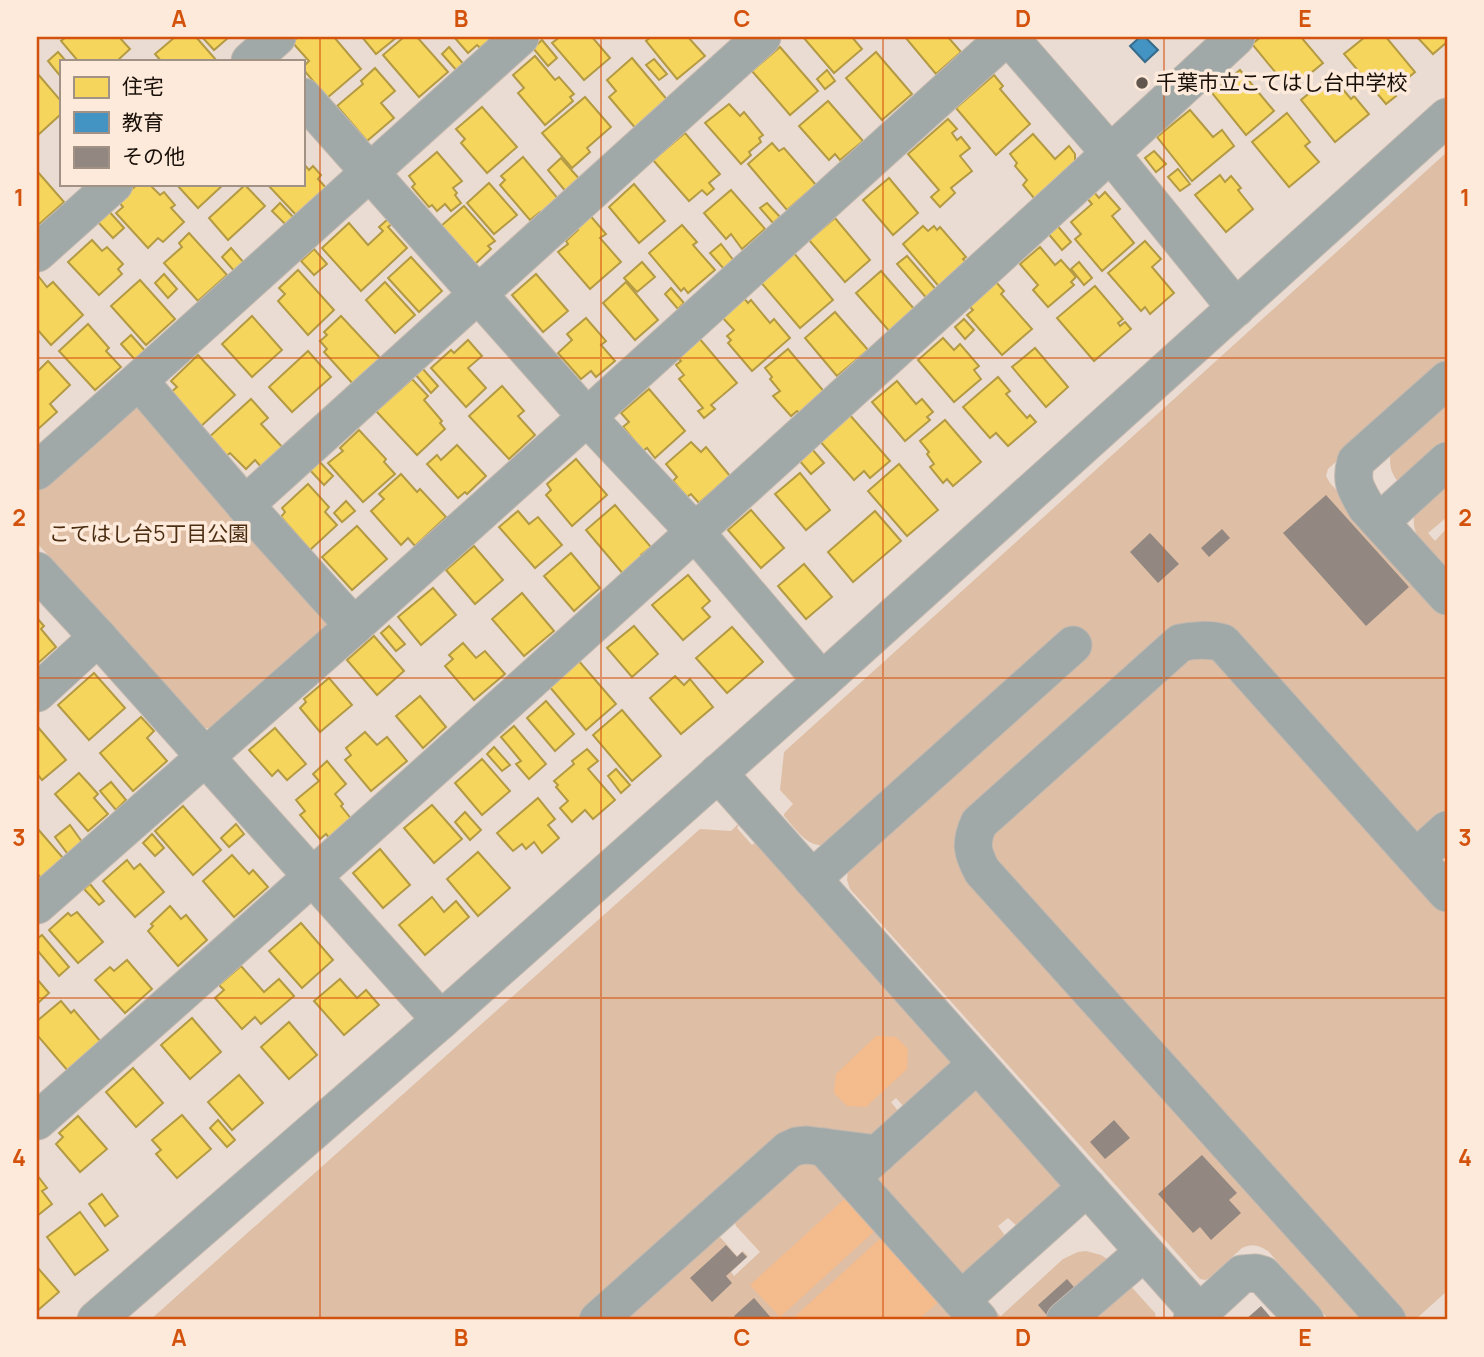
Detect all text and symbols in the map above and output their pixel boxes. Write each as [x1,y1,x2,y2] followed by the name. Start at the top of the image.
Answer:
[171,2,187,34] text: A
[454,2,468,34] text: B
[734,2,751,34] text: C
[1015,2,1031,34] text: D
[1298,2,1312,34] text: E
[60,60,304,186] legend
[1156,68,1408,96] place label: 千葉市立こてはし台中学校
[122,72,164,100] text: 住宅
[1134,75,1150,91] marker: 千葉市立こてはし台中学校
[122,108,164,136] text: 教育
[122,142,185,170] text: その他
[14,181,24,213] text: 1
[1460,181,1470,213] text: 1
[12,501,26,533] text: 2
[1458,501,1472,533] text: 2
[49,519,249,547] park label: こてはし台5丁目公園
[12,821,26,853] text: 3
[1458,821,1472,853] text: 3
[12,1141,26,1173] text: 4
[1458,1141,1472,1173] text: 4
[171,1321,187,1353] text: A
[454,1321,468,1353] text: B
[734,1321,751,1353] text: C
[1015,1321,1031,1353] text: D
[1298,1321,1312,1353] text: E

